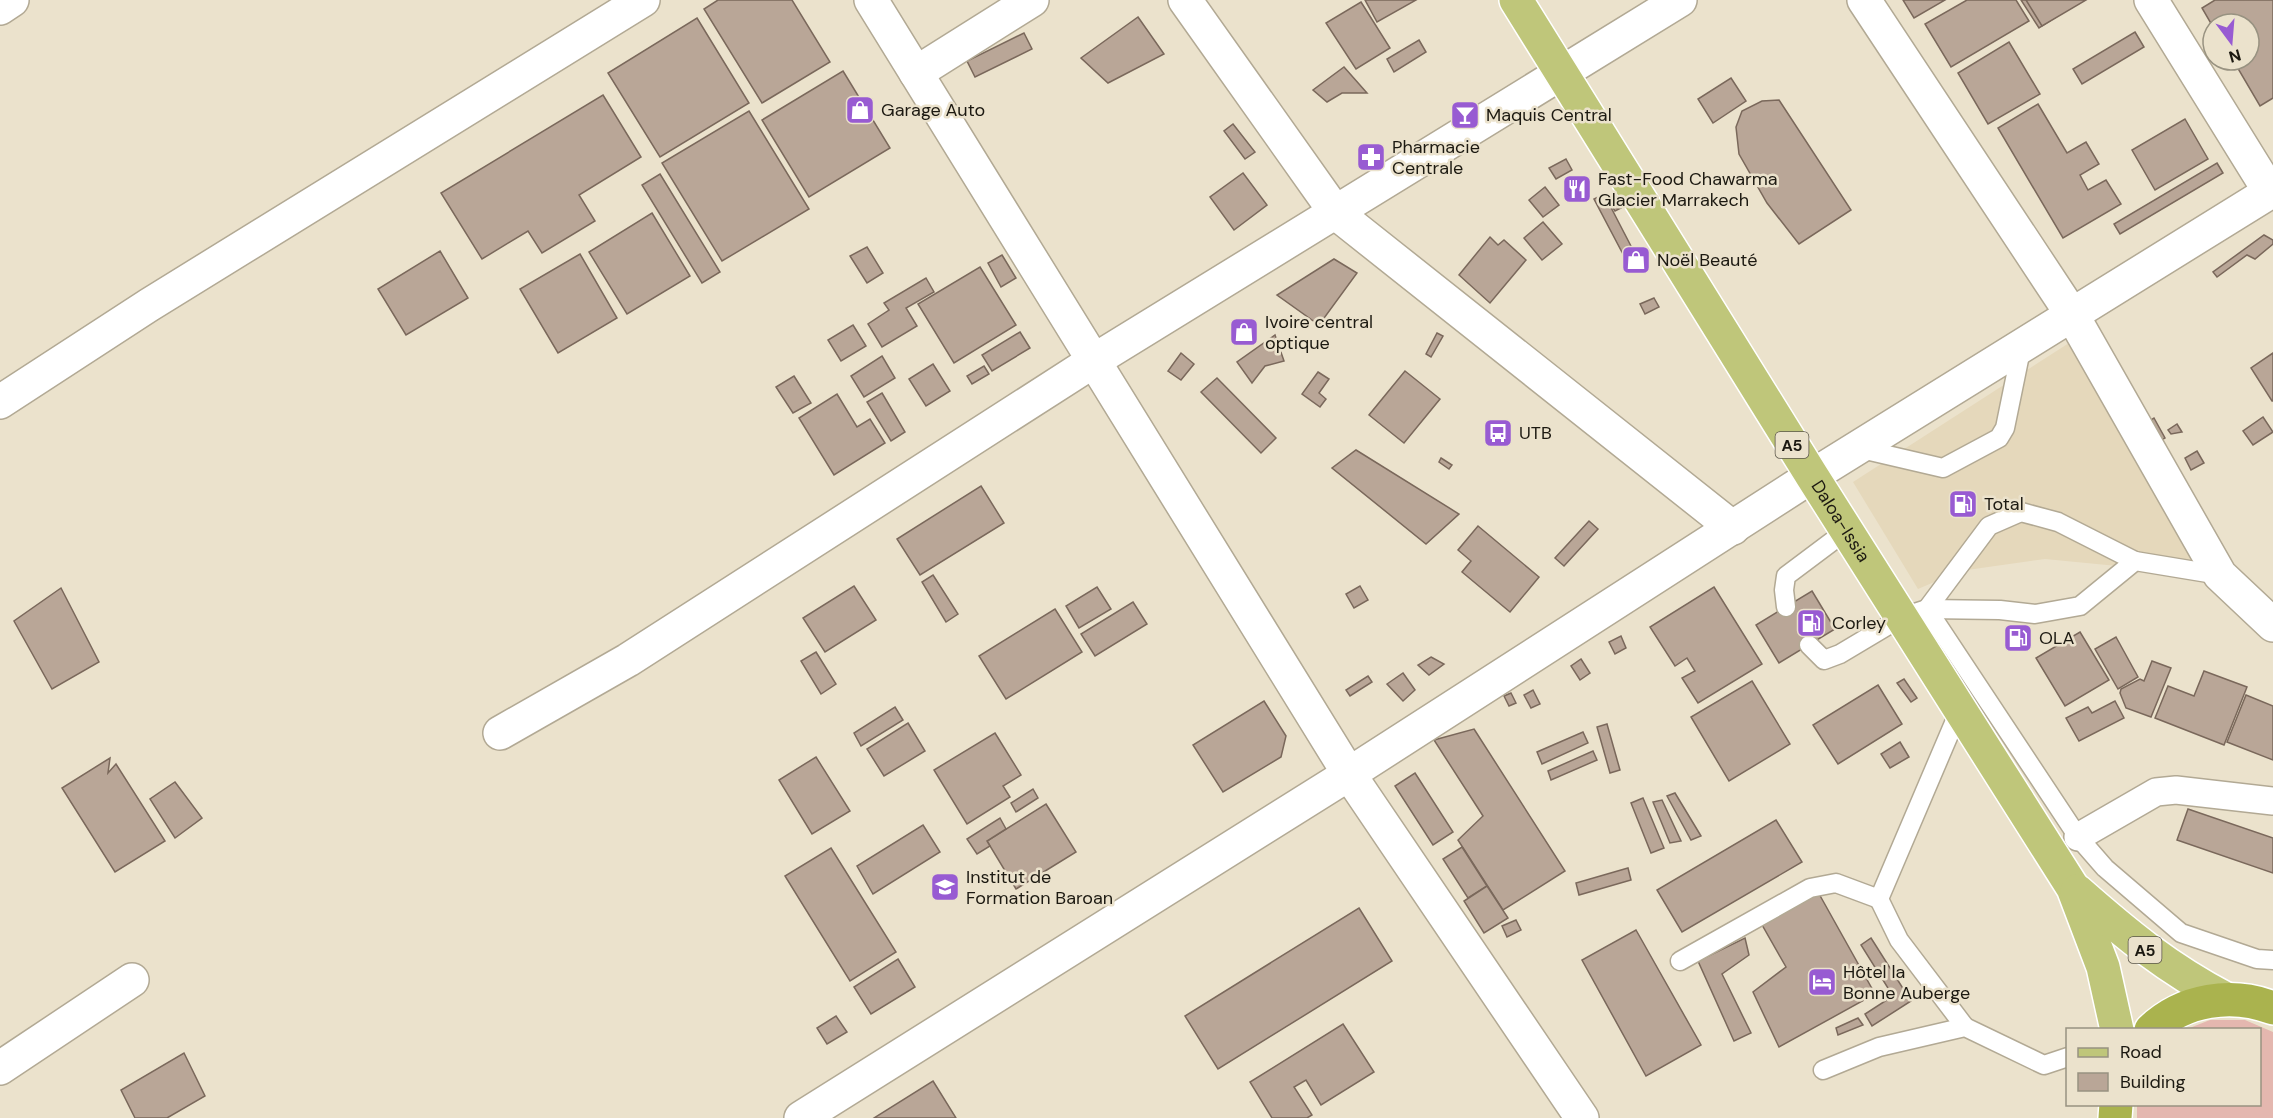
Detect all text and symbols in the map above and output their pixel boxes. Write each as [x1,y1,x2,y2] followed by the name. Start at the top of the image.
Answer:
[2201,12,2261,72] north arrow
[2226,44,2244,68] text: N
[844,94,876,126] shop icon: Garage Auto
[881,98,985,122] place label: Garage Auto
[1449,99,1481,131] bar icon: Maquis Central
[1486,103,1612,127] place label: Maquis Central
[1392,135,1480,180] place label: Pharmacie Centrale
[1355,141,1387,173] pharmacy icon: Pharmacie Centrale
[1598,167,1777,212] place label: Fast-Food Chawarma Glacier Marrakech
[1561,173,1593,205] restaurant icon: Fast-Food Chawarma Glacier Marrakech
[1620,244,1652,276] shop icon: Noël Beauté
[1657,248,1757,272] place label: Noël Beauté
[1265,310,1373,355] place label: Ivoire central optique
[1228,316,1260,348] shop icon: Ivoire central optique
[1482,417,1514,449] bus stop icon: UTB
[1519,421,1552,445] place label: UTB
[1776,432,1808,458] road number: A5
[1806,476,1876,567] street label: Daloa-Issia
[1947,488,1979,520] fuel station icon: Total
[1984,492,2024,516] place label: Total
[1795,607,1827,639] fuel station icon: Corley
[1832,611,1886,635] place label: Corley
[2002,622,2034,654] fuel station icon: OLA
[2039,626,2074,650] place label: OLA
[966,865,1113,910] place label: Institut de Formation Baroan
[929,871,961,903] school or university icon: Institut de Formation Baroan
[2128,937,2162,963] road number: A5
[1843,960,1970,1005] place label: Hôtel la Bonne Auberge
[1806,966,1838,998] hotel icon: Hôtel la Bonne Auberge
[2066,1028,2261,1106] legend
[2120,1040,2162,1064] text: Road
[2120,1070,2185,1094] text: Building

